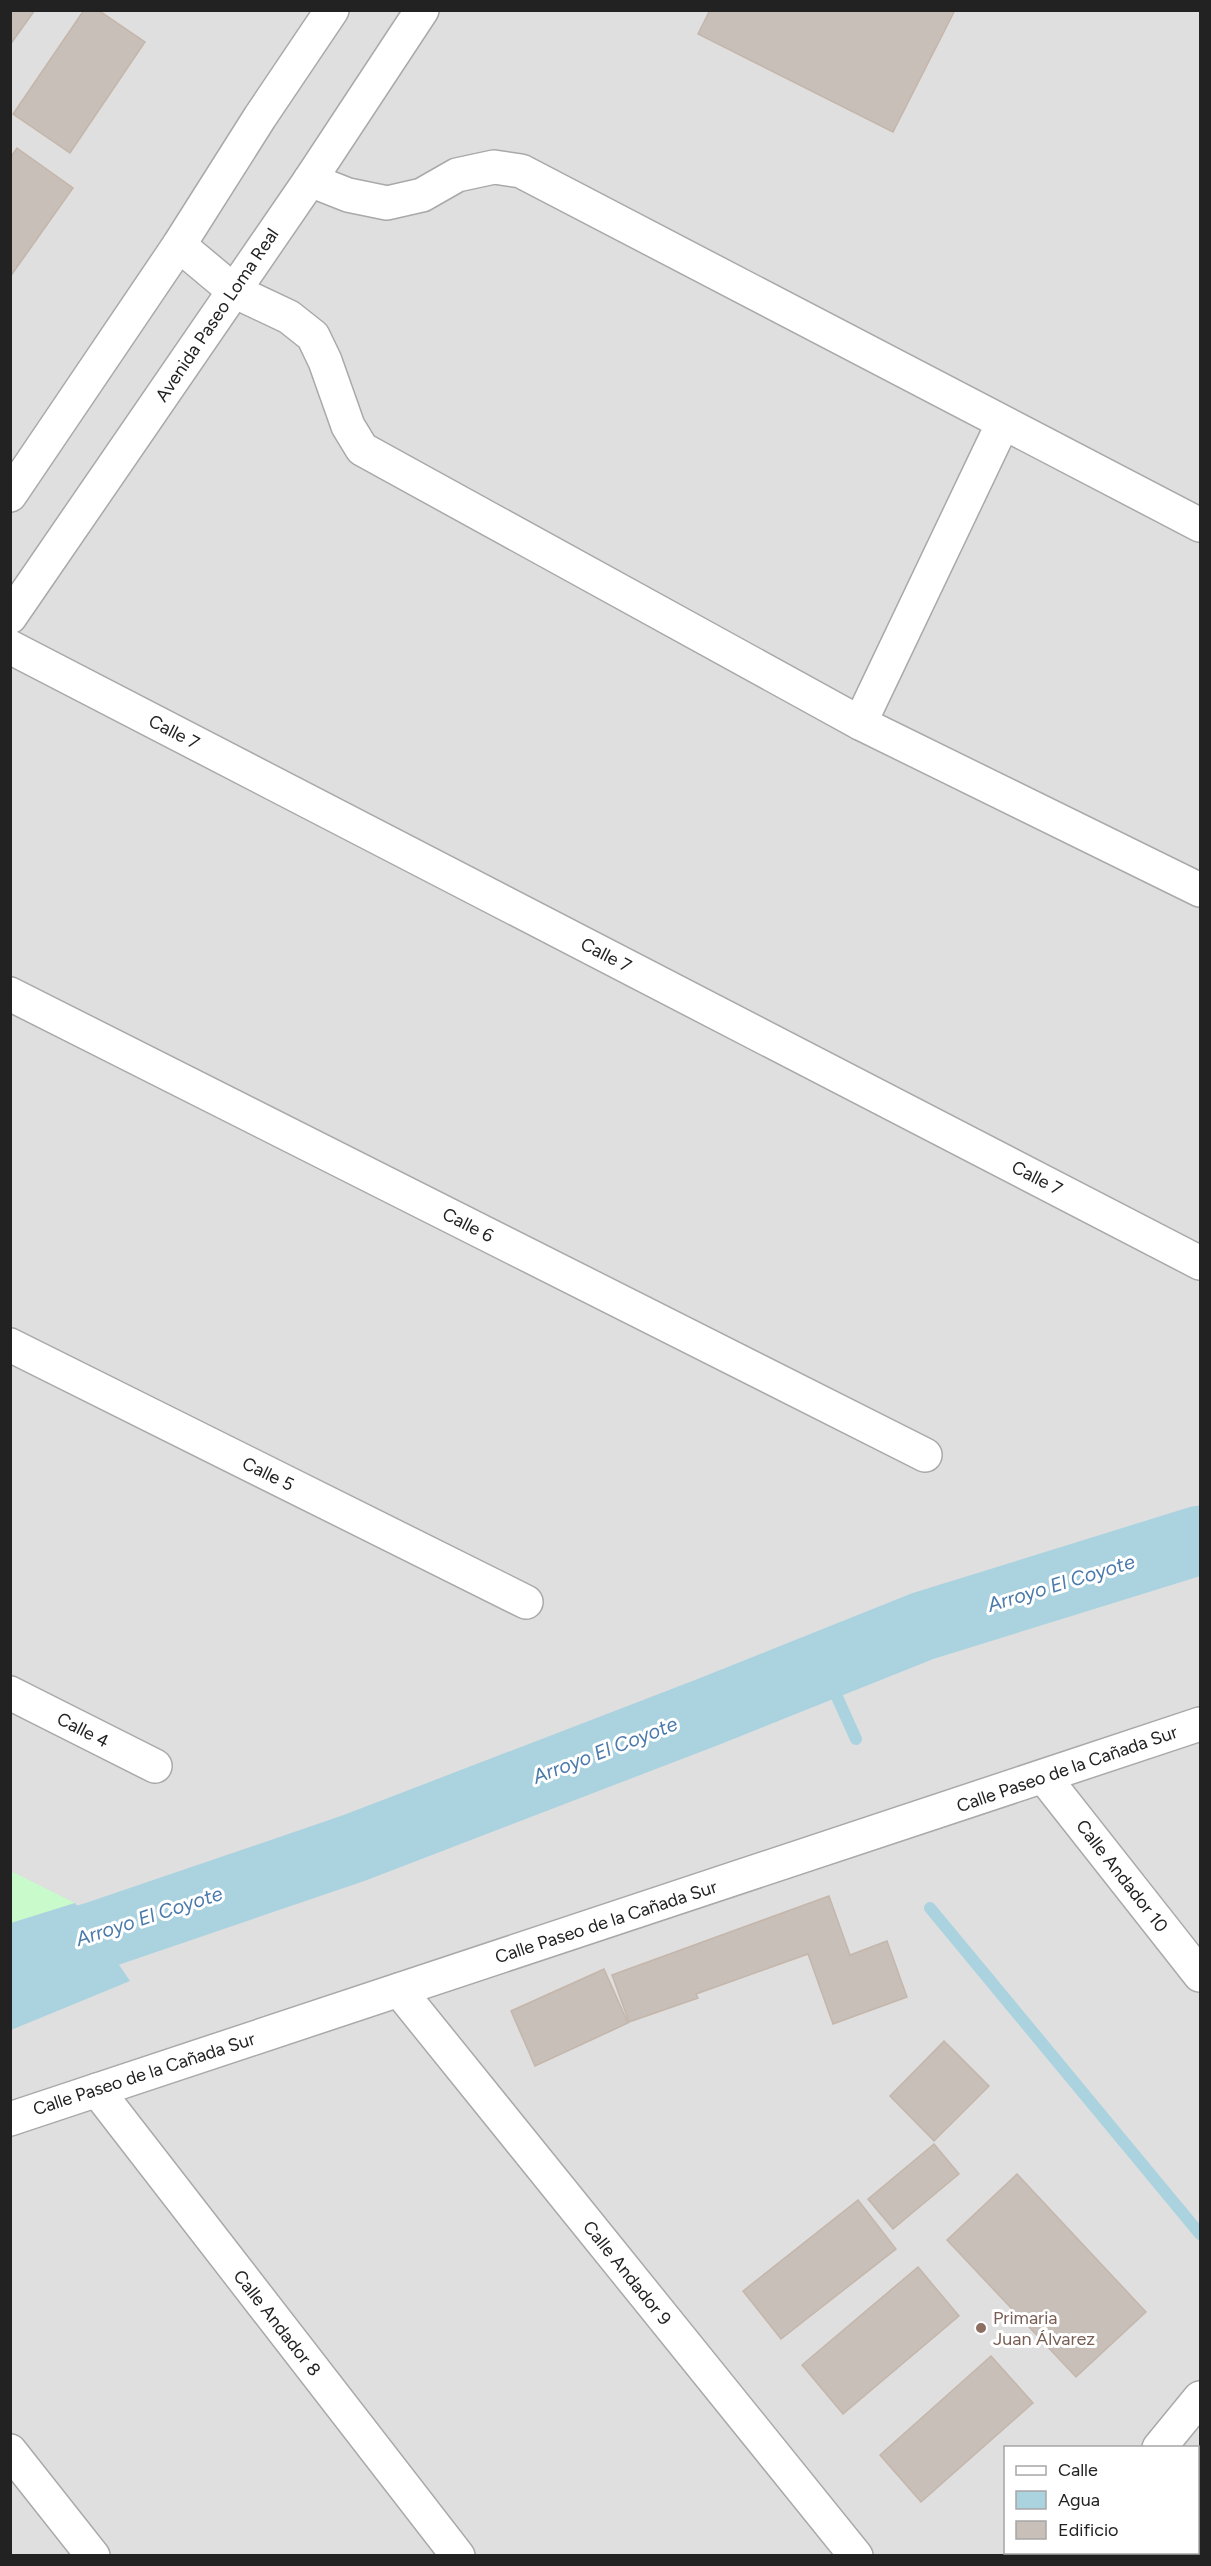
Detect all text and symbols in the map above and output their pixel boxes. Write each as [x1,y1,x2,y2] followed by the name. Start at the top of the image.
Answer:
[151,224,283,406] street label: Avenida Paseo Loma Real
[145,710,203,754] street label: Calle 7
[577,933,635,977] street label: Calle 7
[1008,1156,1066,1200] street label: Calle 7
[439,1203,497,1247] street label: Calle 6
[239,1452,297,1496] street label: Calle 5
[983,1549,1138,1617] water label: Arroyo El Coyote
[53,1708,113,1752] street label: Calle 4
[528,1711,681,1789] water label: Arroyo El Coyote
[954,1721,1180,1817] street label: Calle Paseo de la Cañada Sur
[1071,1815,1173,1937] street label: Calle Andador 10
[492,1876,720,1968] street label: Calle Paseo de la Cañada Sur
[72,1881,225,1951] water label: Arroyo El Coyote
[30,2028,258,2120] street label: Calle Paseo de la Cañada Sur
[578,2216,676,2330] street label: Calle Andador 9
[229,2265,325,2381] street label: Calle Andador 8
[993,2307,1095,2350] place label: Primaria Juan Álvarez
[974,2321,988,2335] marker: Primaria Juan Álvarez
[1004,2446,1199,2554] legend
[1058,2459,1098,2481] text: Calle
[1058,2489,1100,2511] text: Agua
[1058,2519,1119,2541] text: Edificio

